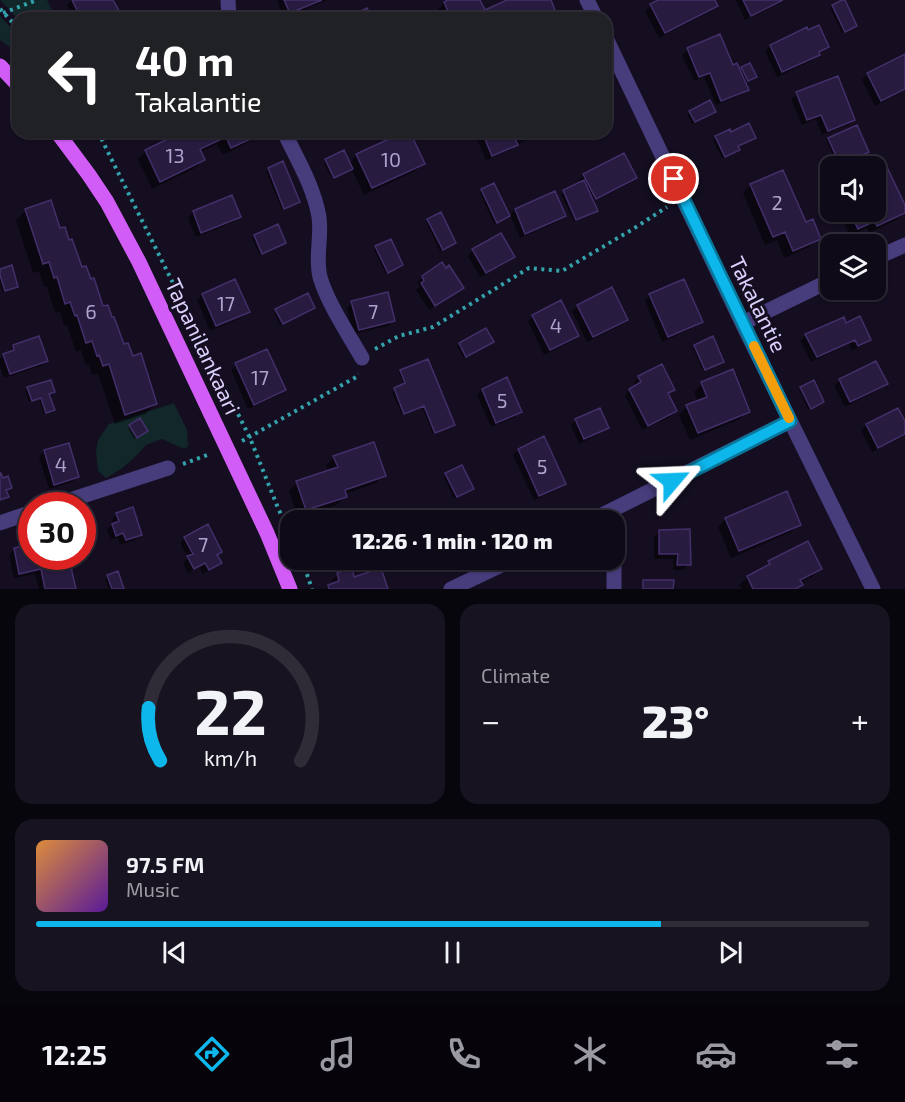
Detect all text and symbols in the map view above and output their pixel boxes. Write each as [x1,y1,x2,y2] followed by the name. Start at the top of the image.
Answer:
[135,34,234,84] text: 40 m
[36,36,114,114] icon: left
[135,85,262,117] text: Takalantie
[165,143,185,167] house number: 13
[381,147,401,171] house number: 10
[648,153,699,204] pin
[820,156,886,300] map controls
[820,156,886,222] button: sound
[657,162,690,195] icon: arrive
[771,190,783,214] house number: 2
[820,234,886,300] button: layers
[725,252,793,356] street label: Takalantie
[161,274,247,418] street label: Tapanilankaari
[217,291,235,315] house number: 17
[85,299,97,323] house number: 6
[368,299,378,323] house number: 7
[550,313,562,337] house number: 4
[251,365,269,389] house number: 17
[497,388,507,412] house number: 5
[640,449,704,513] position arrow
[55,452,67,476] house number: 4
[537,454,547,478] house number: 5
[18,492,96,570] speed limit sign: 30
[352,527,553,553] text: 12:26 · 1 min · 120 m
[198,532,208,556] house number: 7
[481,663,550,687] text: Climate
[194,673,266,748] text: 22
[642,693,709,747] text: 23°
[481,700,500,740] text: −
[851,700,869,740] text: +
[203,745,257,770] text: km/h
[126,851,204,877] text: 97.5 FM
[126,877,180,901] text: Music
[158,936,191,969] icon: previous
[436,936,469,969] icon: pause
[714,936,747,969] icon: next
[191,1033,233,1075] icon: directions
[317,1033,359,1075] icon: music
[443,1033,485,1075] icon: phone
[569,1033,611,1075] icon: climate
[695,1033,737,1075] icon: car
[821,1033,863,1075] icon: filters
[42,1038,107,1070] text: 12:25

